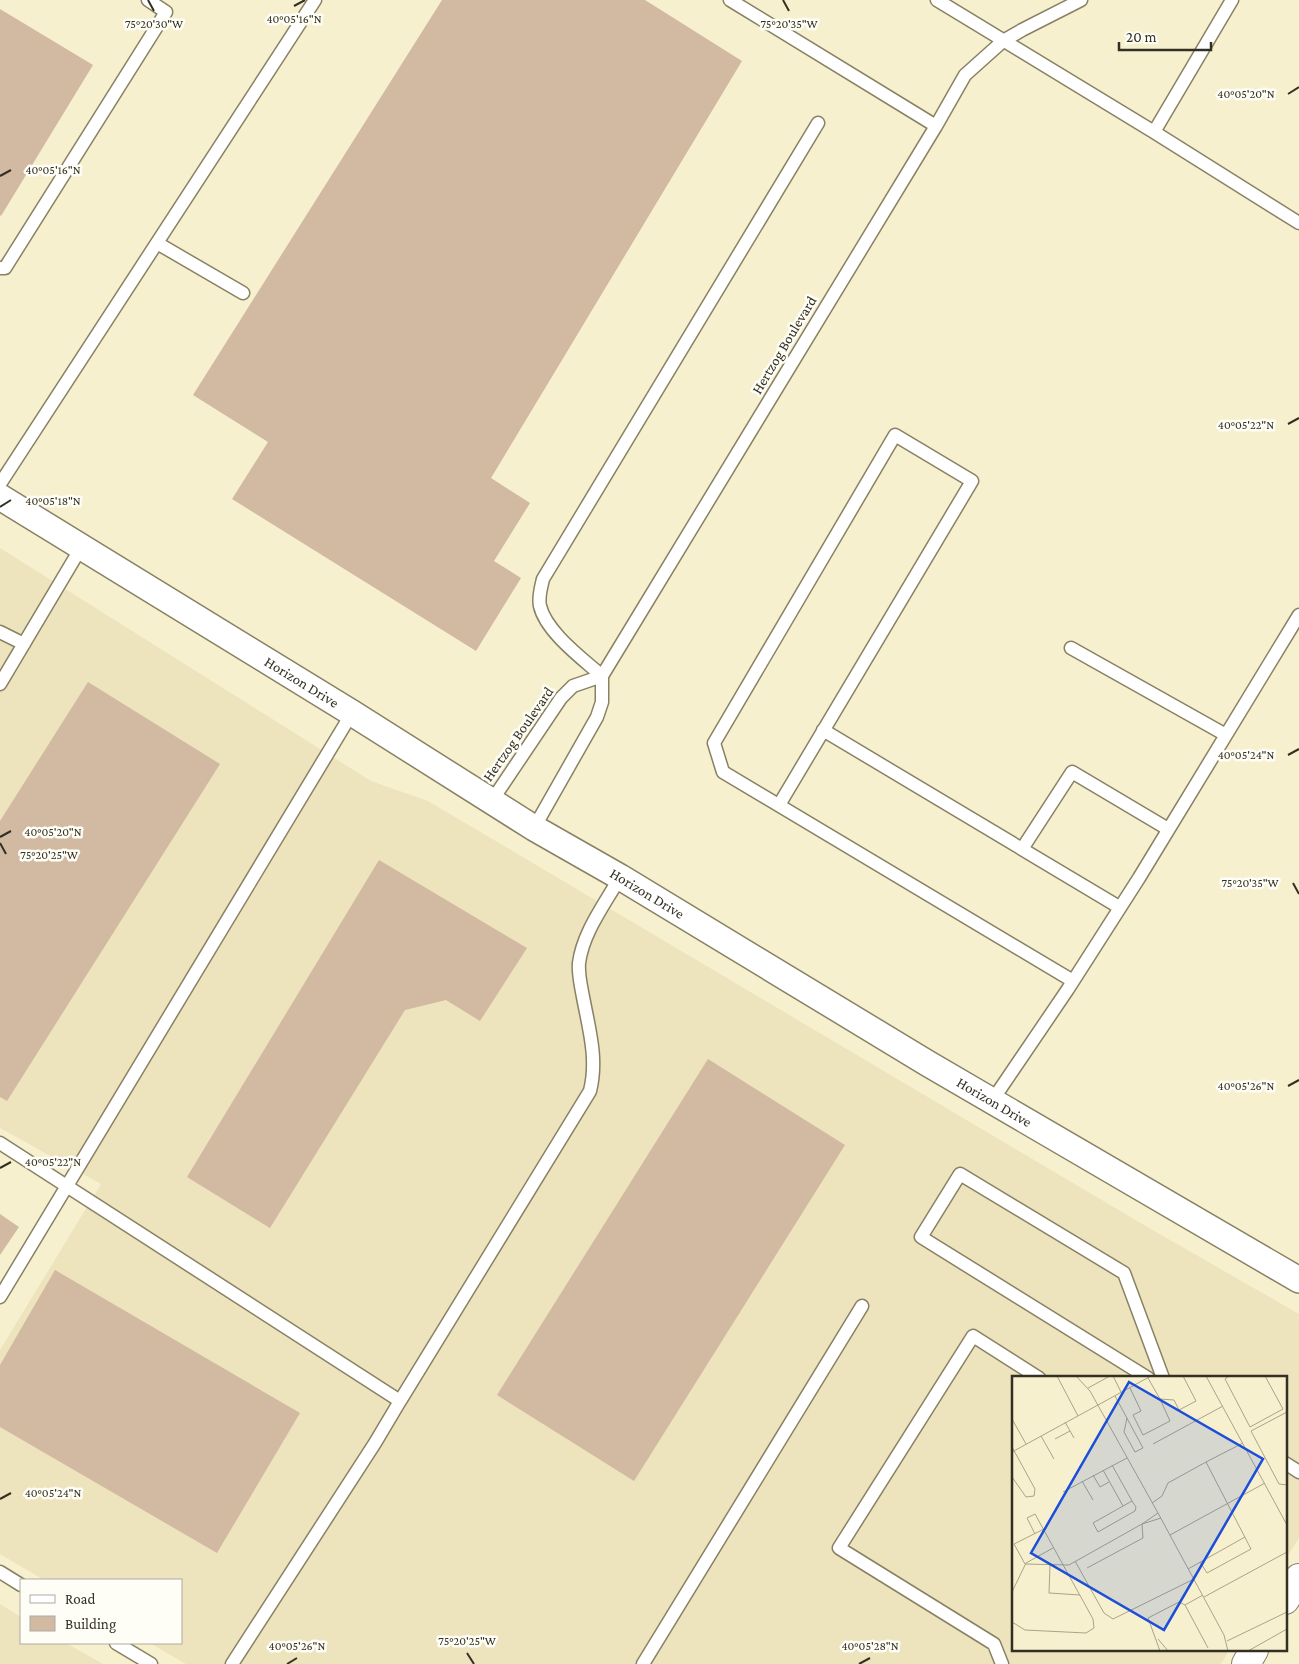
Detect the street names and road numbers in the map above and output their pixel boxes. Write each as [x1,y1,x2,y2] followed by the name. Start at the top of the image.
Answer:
[748,293,820,397] street label: Hertzog Boulevard
[262,653,342,711] street label: Horizon Drive
[480,684,557,785] street label: Hertzog Boulevard
[607,865,688,922] street label: Horizon Drive
[954,1074,1035,1130] street label: Horizon Drive

